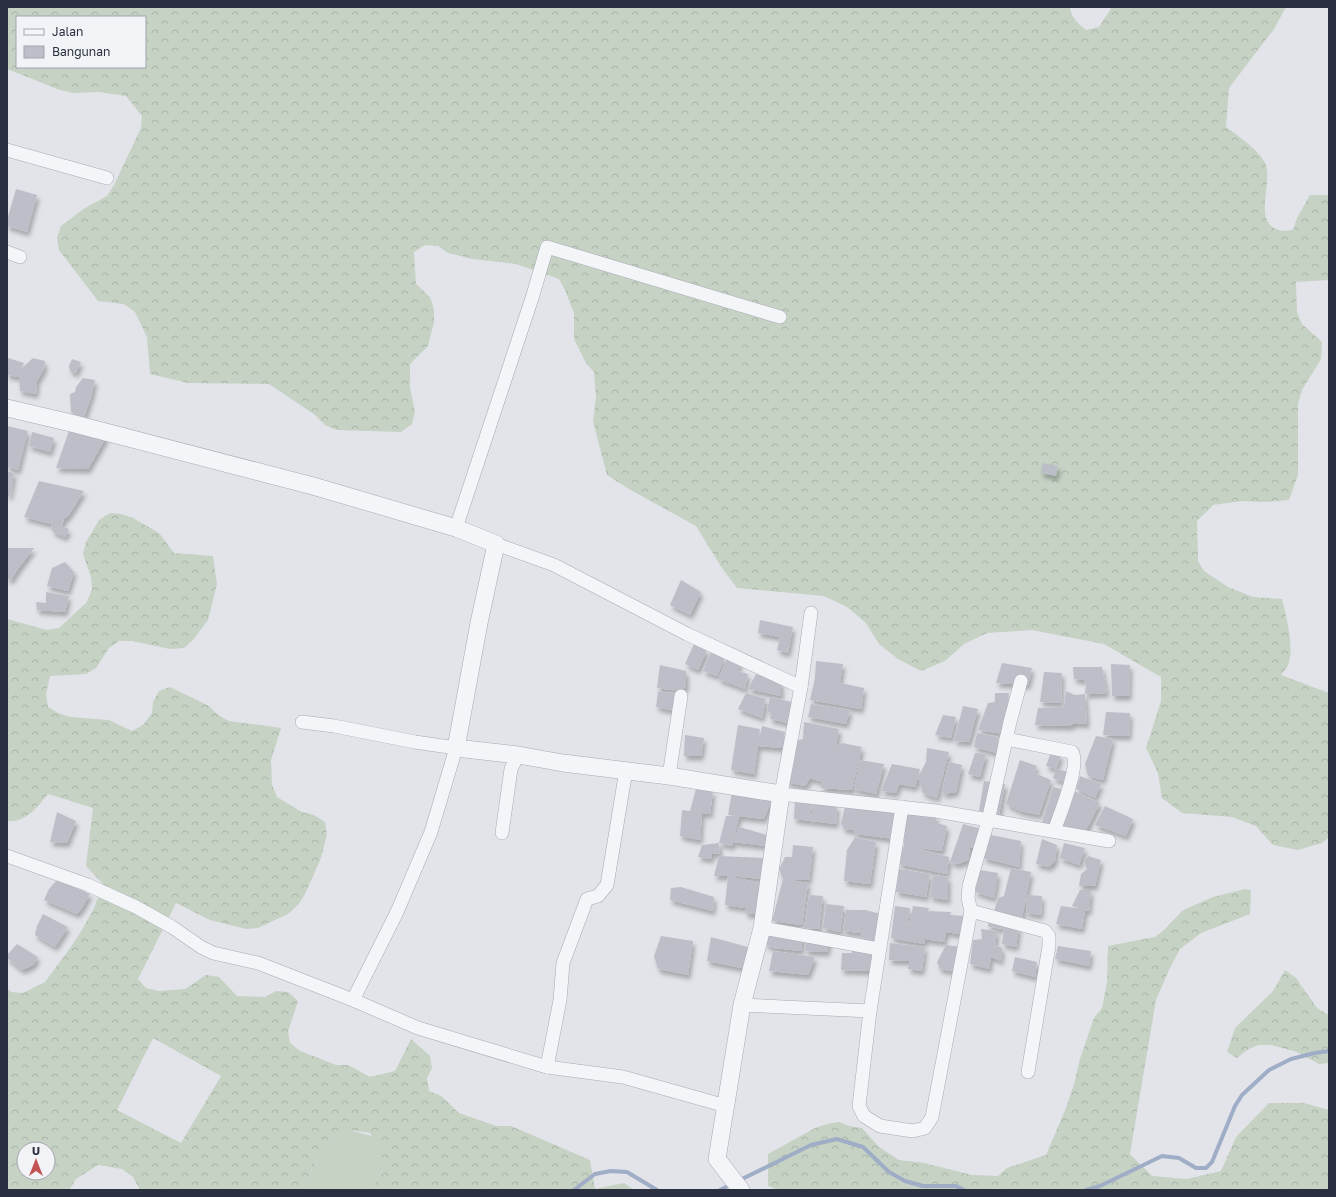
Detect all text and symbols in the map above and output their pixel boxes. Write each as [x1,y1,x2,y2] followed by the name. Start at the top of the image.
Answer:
[16,16,146,68] legend
[52,24,83,39] text: Jalan
[52,44,110,59] text: Bangunan
[16,1141,56,1181] north arrow
[32,1144,40,1157] text: U

